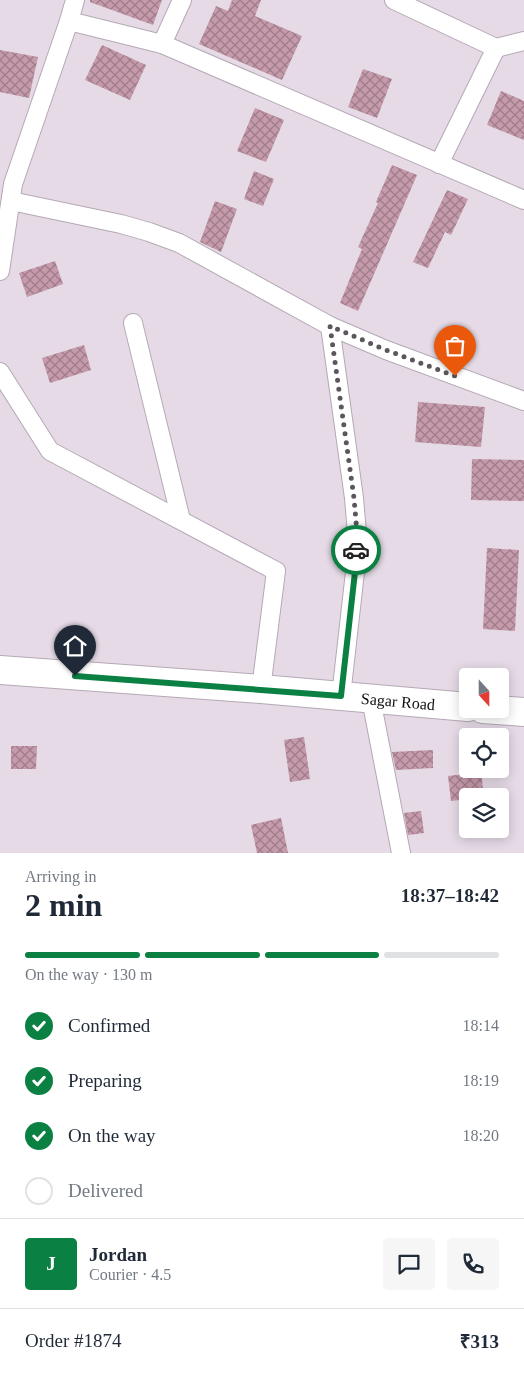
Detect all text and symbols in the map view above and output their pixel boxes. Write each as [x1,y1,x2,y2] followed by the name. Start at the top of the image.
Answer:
[434,325,476,376] pin
[441,332,469,360] icon: bag
[331,525,381,575] courier
[342,536,370,564] icon: car
[54,625,96,676] pin
[61,632,89,660] icon: home
[459,668,509,718] north arrow
[459,668,509,838] map controls
[360,690,436,714] street label: Sagar Road
[459,728,509,778] button: locate
[459,788,509,838] button: layers
[25,868,97,885] text: Arriving in
[401,885,499,906] text: 18:37–18:42
[25,887,102,923] text: 2 min
[25,966,153,983] text: On the way · 130 m
[25,1012,53,1040] icon: check
[68,1015,150,1036] text: Confirmed
[463,1017,499,1034] text: 18:14
[25,1067,53,1095] icon: check
[68,1070,142,1091] text: Preparing
[463,1072,499,1089] text: 18:19
[25,1122,53,1150] icon: check
[68,1125,156,1146] text: On the way
[463,1127,499,1144] text: 18:20
[68,1180,143,1201] text: Delivered
[383,1238,435,1290] button: chat
[447,1238,499,1290] button: phone
[89,1244,147,1265] text: Jordan
[46,1253,56,1274] text: J
[89,1266,171,1283] text: Courier · 4.5
[25,1330,122,1351] text: Order #1874
[460,1331,499,1352] text: ₹313

